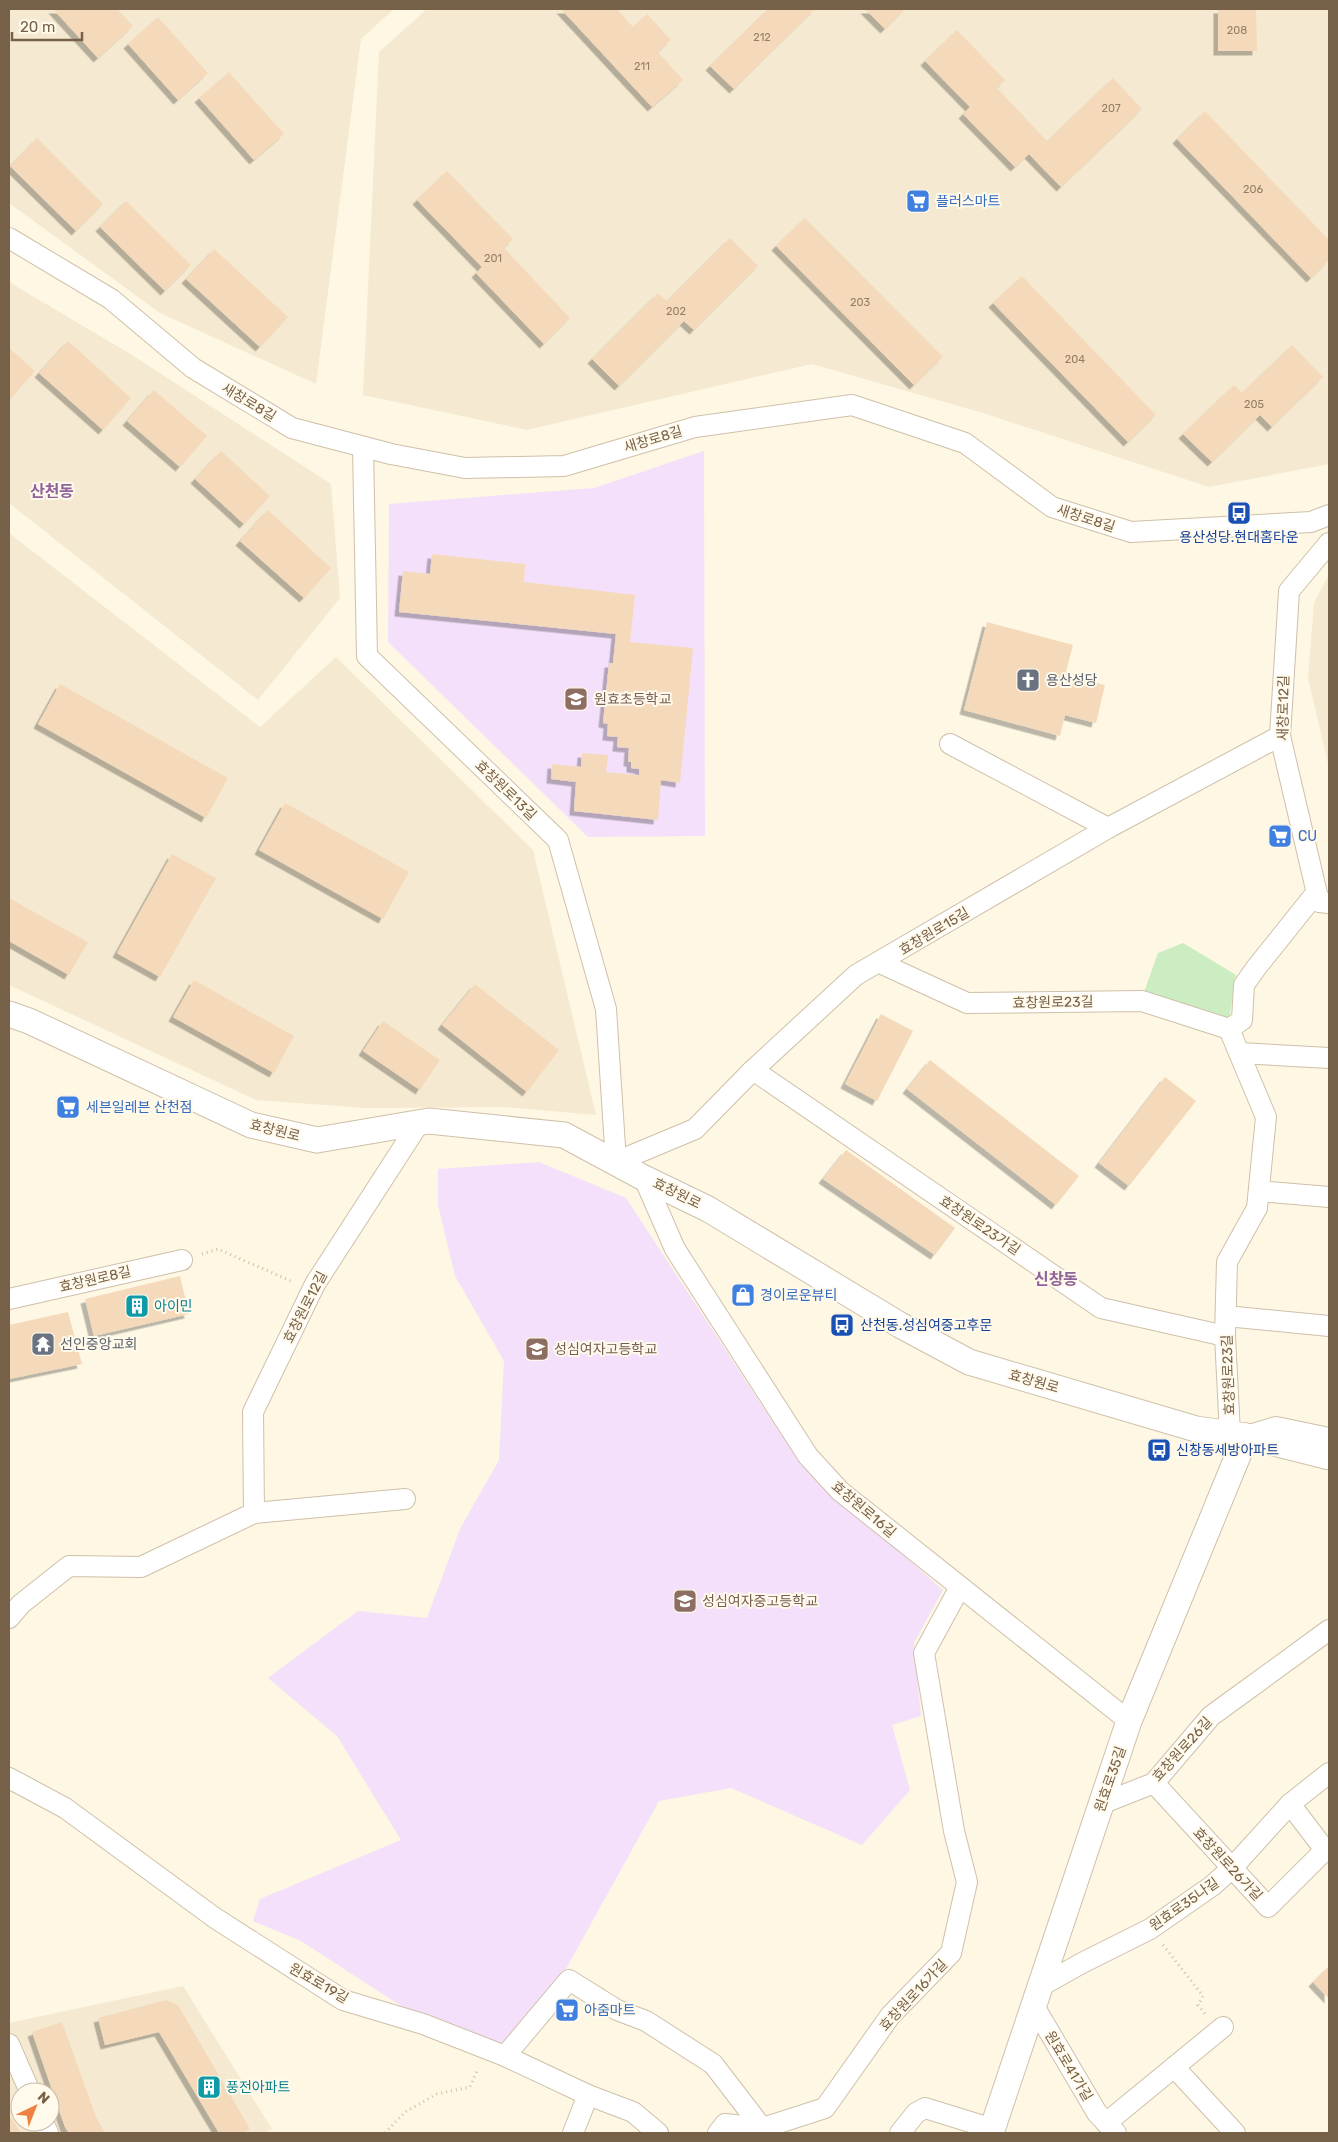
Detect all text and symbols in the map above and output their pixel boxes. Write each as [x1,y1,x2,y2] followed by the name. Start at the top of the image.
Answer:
[12,10,82,42] scale bar
[20,18,55,36] text: 20 m
[1227,24,1247,37] house number: 208
[753,31,771,44] house number: 212
[634,60,650,73] house number: 211
[1101,102,1121,115] house number: 207
[1243,183,1263,196] house number: 206
[905,188,931,214] supermarket icon: 플러스마트
[936,193,1001,210] place label: 플러스마트
[484,252,502,265] house number: 201
[850,296,870,309] house number: 203
[666,305,686,318] house number: 202
[1065,353,1085,366] house number: 204
[218,380,279,425] street label: 새창로8길
[1244,398,1264,411] house number: 205
[622,423,685,456] street label: 새창로8길
[30,482,74,501] district label: 산천동
[1226,500,1252,526] bus stop icon: 용산성당.현대홈타운
[1054,501,1117,536] street label: 새창로8길
[1179,529,1299,546] place label: 용산성당.현대홈타운
[1015,667,1041,693] church icon: 용산성당
[1046,672,1098,689] place label: 용산성당
[1274,675,1293,741] street label: 새창로12길
[563,686,589,712] school or university icon: 원효초등학교
[594,691,671,708] place label: 원효초등학교
[471,757,540,824] street label: 효창원로13길
[1267,823,1293,849] supermarket icon: CU
[1298,828,1317,845] place label: CU
[896,904,972,959] street label: 효창원로15길
[1012,993,1094,1012] street label: 효창원로23길
[55,1094,81,1120] supermarket icon: 세븐일레븐 산천점
[86,1099,192,1116] place label: 세븐일레븐 산천점
[248,1116,302,1145] street label: 효창원로
[650,1175,704,1212] street label: 효창원로
[936,1192,1023,1259] street label: 효창원로23가길
[57,1263,133,1296] street label: 효창원로8길
[280,1268,331,1346] street label: 효창원로12길
[1034,1270,1078,1289] district label: 신창동
[730,1282,756,1308] shop icon: 경이로운뷰티
[760,1287,837,1304] place label: 경이로운뷰티
[124,1293,150,1319] building icon: 아이민
[154,1298,193,1315] place label: 아이민
[829,1312,855,1338] bus stop icon: 산천동.성심여중고후문
[860,1317,992,1334] place label: 산천동.성심여중고후문
[30,1331,56,1357] temple icon: 선인중앙교회
[1219,1334,1238,1416] street label: 효창원로23길
[60,1336,137,1353] place label: 선인중앙교회
[524,1336,550,1362] school or university icon: 성심여자고등학교
[554,1341,657,1358] place label: 성심여자고등학교
[1007,1366,1061,1397] street label: 효창원로
[1146,1437,1172,1463] bus stop icon: 신창동세방아파트
[1176,1442,1279,1459] place label: 신창동세방아파트
[828,1478,899,1541] street label: 효창원로16길
[672,1588,698,1614] school or university icon: 성심여자중고등학교
[702,1593,818,1610] place label: 성심여자중고등학교
[1149,1714,1216,1785] street label: 효창원로26길
[1091,1744,1130,1814] street label: 원효로35길
[1189,1824,1266,1904] street label: 효창원로26가길
[1146,1874,1222,1935] street label: 원효로35나길
[876,1956,951,2035] street label: 효창원로16가길
[286,1960,352,2007] street label: 원효로19길
[554,1997,580,2023] supermarket icon: 아줌마트
[584,2002,636,2019] place label: 아줌마트
[1041,2028,1096,2104] street label: 원효로41가길
[196,2074,222,2100] building icon: 풍전아파트
[226,2079,291,2096] place label: 풍전아파트
[10,2082,60,2132] north arrow
[34,2088,53,2108] text: N

